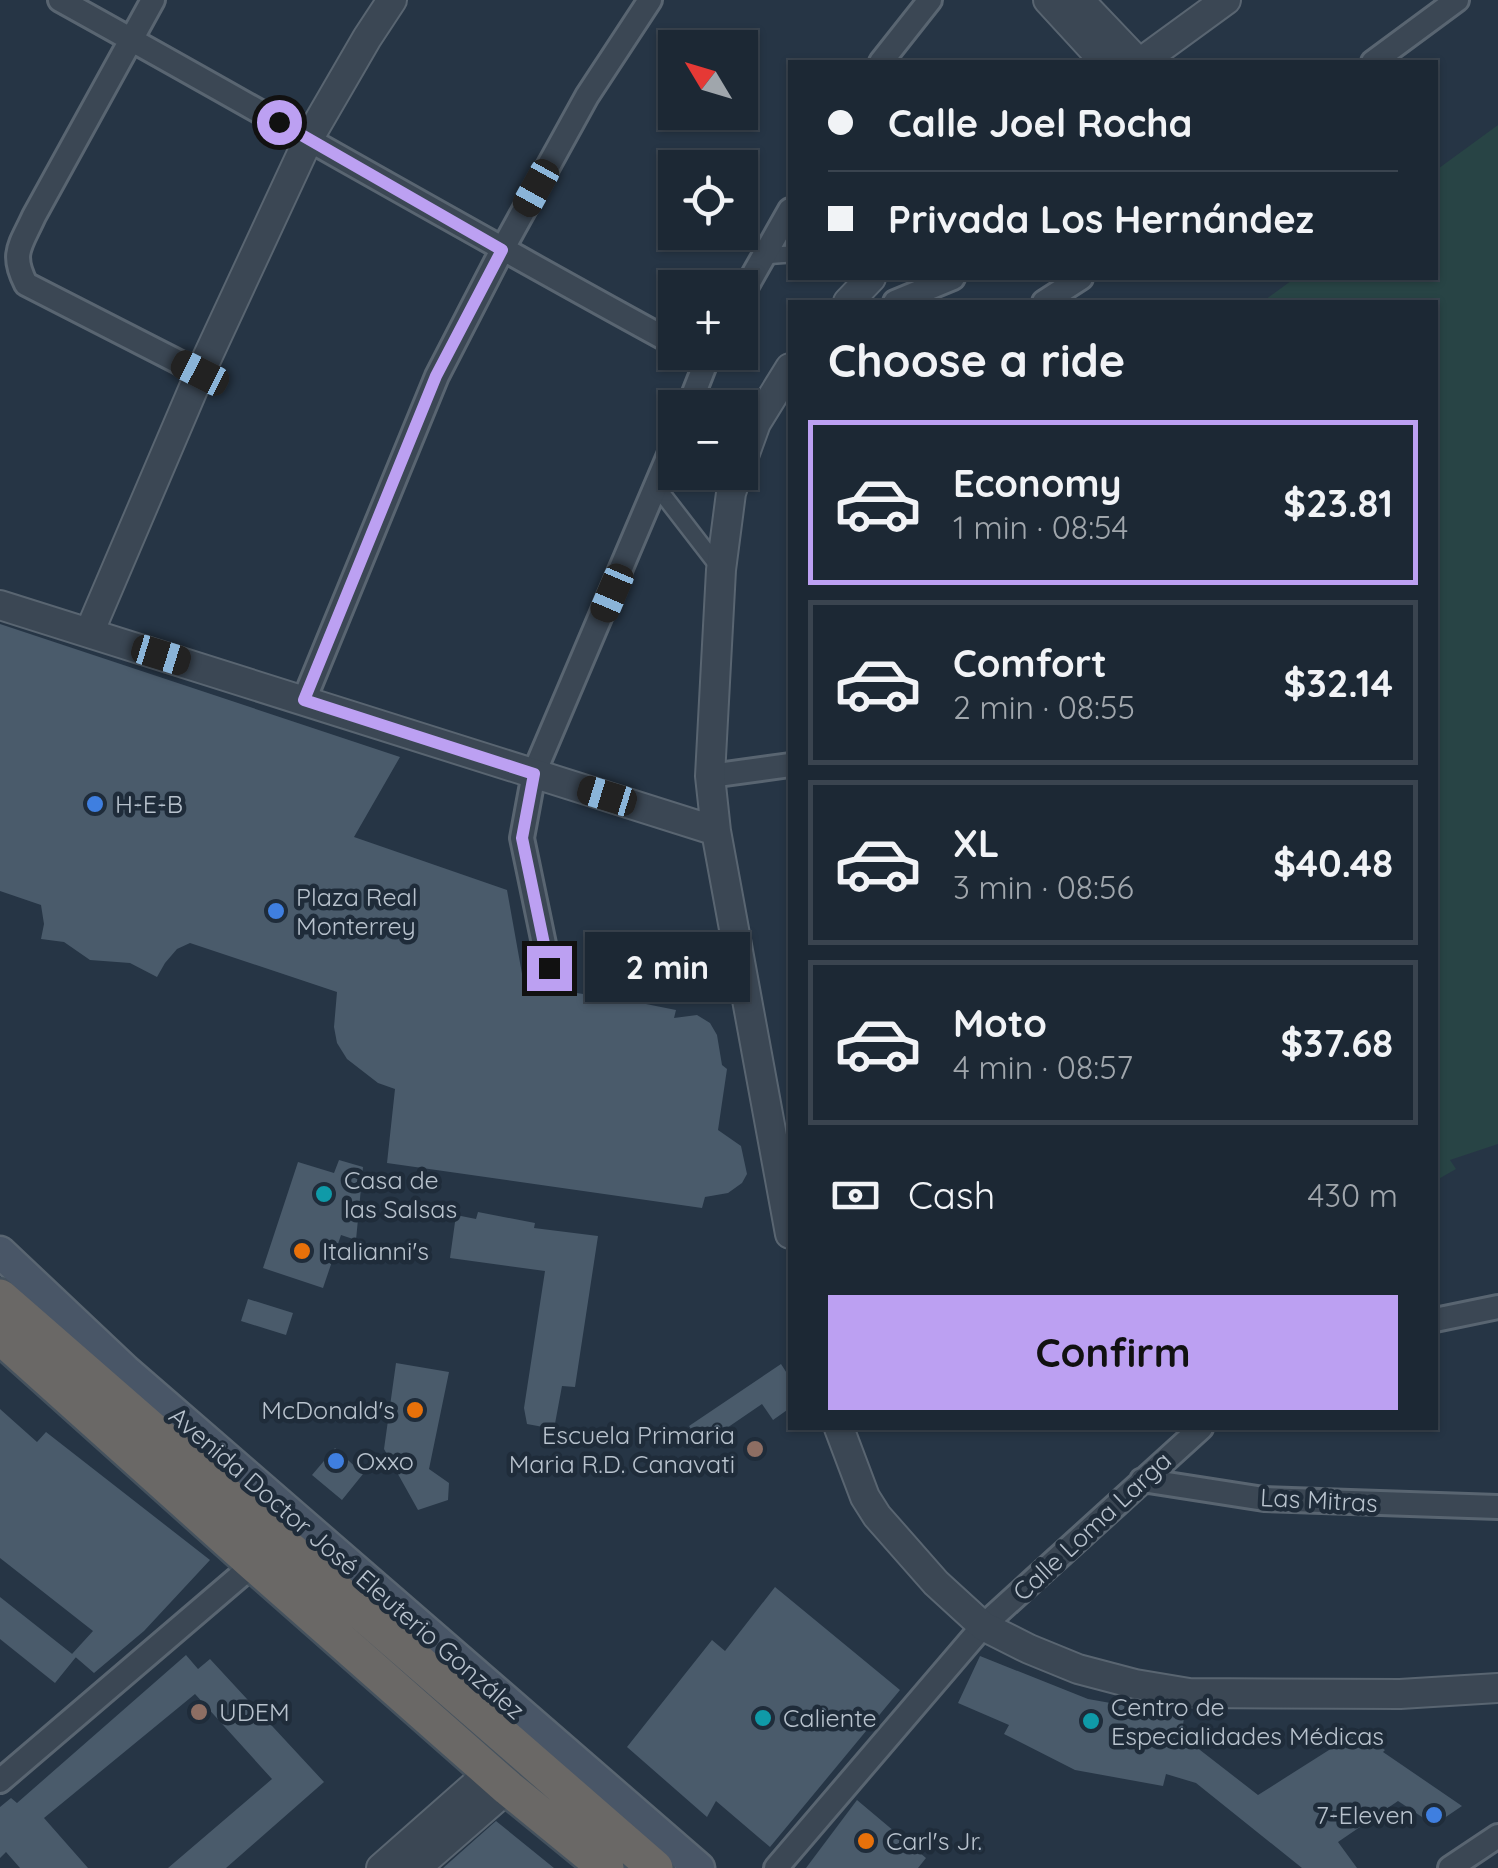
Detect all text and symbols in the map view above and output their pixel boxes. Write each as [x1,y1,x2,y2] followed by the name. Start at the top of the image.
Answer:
[658,30,758,130] north arrow
[658,30,758,490] map controls
[888,99,1192,147] text: Calle Joel Rocha
[257,100,302,145] route start
[658,150,758,250] button: locate
[508,154,564,222] car
[888,195,1314,243] text: Privada Los Hernández
[658,270,758,370] button: +
[828,332,1125,388] text: Choose a ride
[166,346,234,400] car
[658,390,758,490] button: −
[833,458,923,548] icon: car
[953,459,1122,507] text: Economy
[1283,479,1393,527] text: $23.81
[953,507,1128,547] text: 1 min · 08:54
[586,560,638,626] car
[128,632,194,678] car
[833,638,923,728] icon: car
[953,639,1107,687] text: Comfort
[1284,659,1393,707] text: $32.14
[953,687,1135,727] text: 2 min · 08:55
[574,773,640,819] car
[115,788,183,819] place label: H-E-B
[84,793,106,815] marker: H-E-B
[833,818,923,908] icon: car
[953,819,999,867] text: XL
[1273,839,1393,887] text: $40.48
[953,867,1134,907] text: 3 min · 08:56
[296,881,418,941] place label: Plaza Real Monterrey
[265,900,287,922] marker: Plaza Real Monterrey
[584,933,749,1003] callout: 2 min
[527,946,572,991] route end
[626,947,709,987] text: 2 min
[833,998,923,1088] icon: car
[953,999,1047,1047] text: Moto
[1280,1019,1393,1067] text: $37.68
[953,1047,1133,1087] text: 4 min · 08:57
[344,1164,457,1224] place label: Casa de las Salsas
[828,1168,883,1223] icon: cash
[908,1171,995,1219] text: Cash
[1307,1175,1398,1215] text: 430 m
[313,1183,335,1205] marker: Casa de las Salsas
[322,1235,429,1266] place label: Italianni's
[291,1240,313,1262] marker: Italianni's
[828,1295,1398,1410] button: Confirm
[261,1394,395,1425] place label: McDonald's
[404,1399,426,1421] marker: McDonald's
[163,1400,531,1726] street label: Avenida Doctor José Eleuterio González
[509,1419,735,1479] place label: Escuela Primaria Maria R.D. Canavati
[744,1438,766,1460] marker: Escuela Primaria Maria R.D. Canavati
[1006,1444,1177,1607] street label: Calle Loma Larga
[356,1445,414,1476] place label: Oxxo
[325,1450,347,1472] marker: Oxxo
[1259,1481,1379,1518] street label: Las Mitras
[1111,1691,1384,1751] place label: Centro de Especialidades Médicas
[219,1696,290,1727] place label: UDEM
[188,1701,210,1723] marker: UDEM
[783,1702,877,1733] place label: Caliente
[752,1707,774,1729] marker: Caliente
[1080,1710,1102,1732] marker: Centro de Especialidades Médicas
[1316,1799,1414,1830] place label: 7-Eleven
[1423,1804,1445,1826] marker: 7-Eleven
[886,1825,982,1856] place label: Carl's Jr.
[855,1830,877,1852] marker: Carl's Jr.

